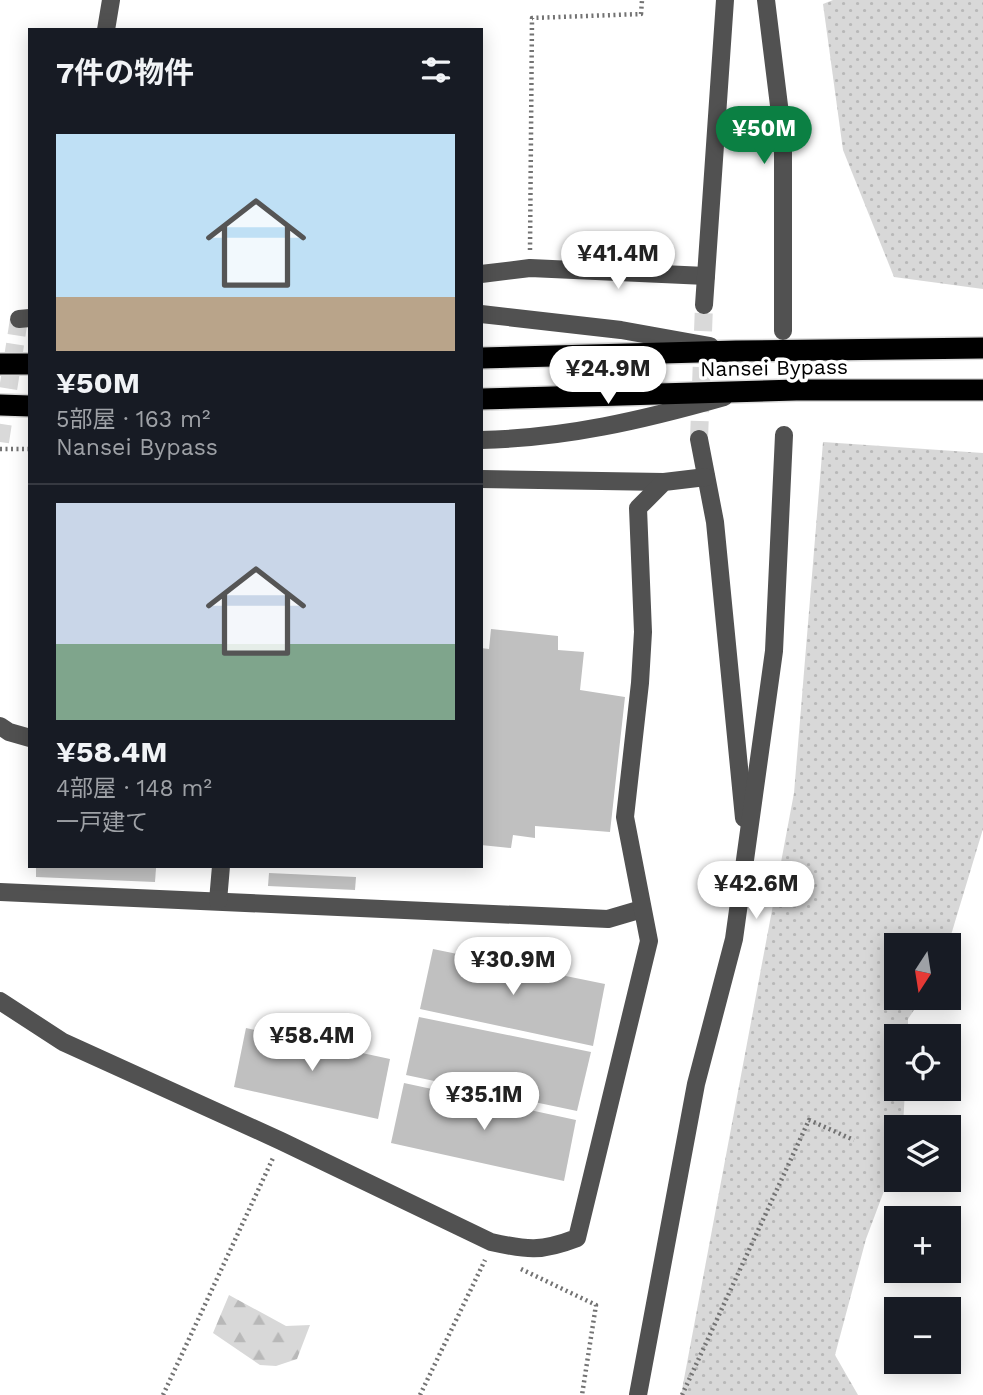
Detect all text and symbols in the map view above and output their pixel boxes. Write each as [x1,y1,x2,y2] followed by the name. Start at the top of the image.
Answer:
[417,51,455,89] icon: filters
[56,55,194,90] text: 7件の物件
[723,106,805,166] pin: ¥50M
[732,115,796,142] text: ¥50M
[193,180,319,306] icon: home
[561,232,675,291] pin: ¥41.4M
[577,240,659,267] text: ¥41.4M
[551,346,665,406] pin: ¥24.9M
[700,354,848,381] street label: Nansei Bypass
[565,355,651,382] text: ¥24.9M
[56,365,140,400] text: ¥50M
[56,406,210,433] text: 5部屋 · 163 m²
[56,434,218,461] text: Nansei Bypass
[193,548,319,674] icon: home
[56,734,168,769] text: ¥58.4M
[56,775,212,802] text: 4部屋 · 148 m²
[56,809,148,836] text: 一戸建て
[699,862,813,921] pin: ¥42.6M
[713,870,799,897] text: ¥42.6M
[884,933,961,1010] north arrow
[884,933,961,1374] map controls
[456,937,570,997] pin: ¥30.9M
[470,946,556,973] text: ¥30.9M
[255,1014,369,1073] pin: ¥58.4M
[269,1022,355,1049] text: ¥58.4M
[884,1024,961,1101] button: locate
[427,1072,541,1132] pin: ¥35.1M
[445,1081,523,1108] text: ¥35.1M
[884,1115,961,1192] button: layers
[884,1206,961,1283] button: +
[884,1297,961,1374] button: −

